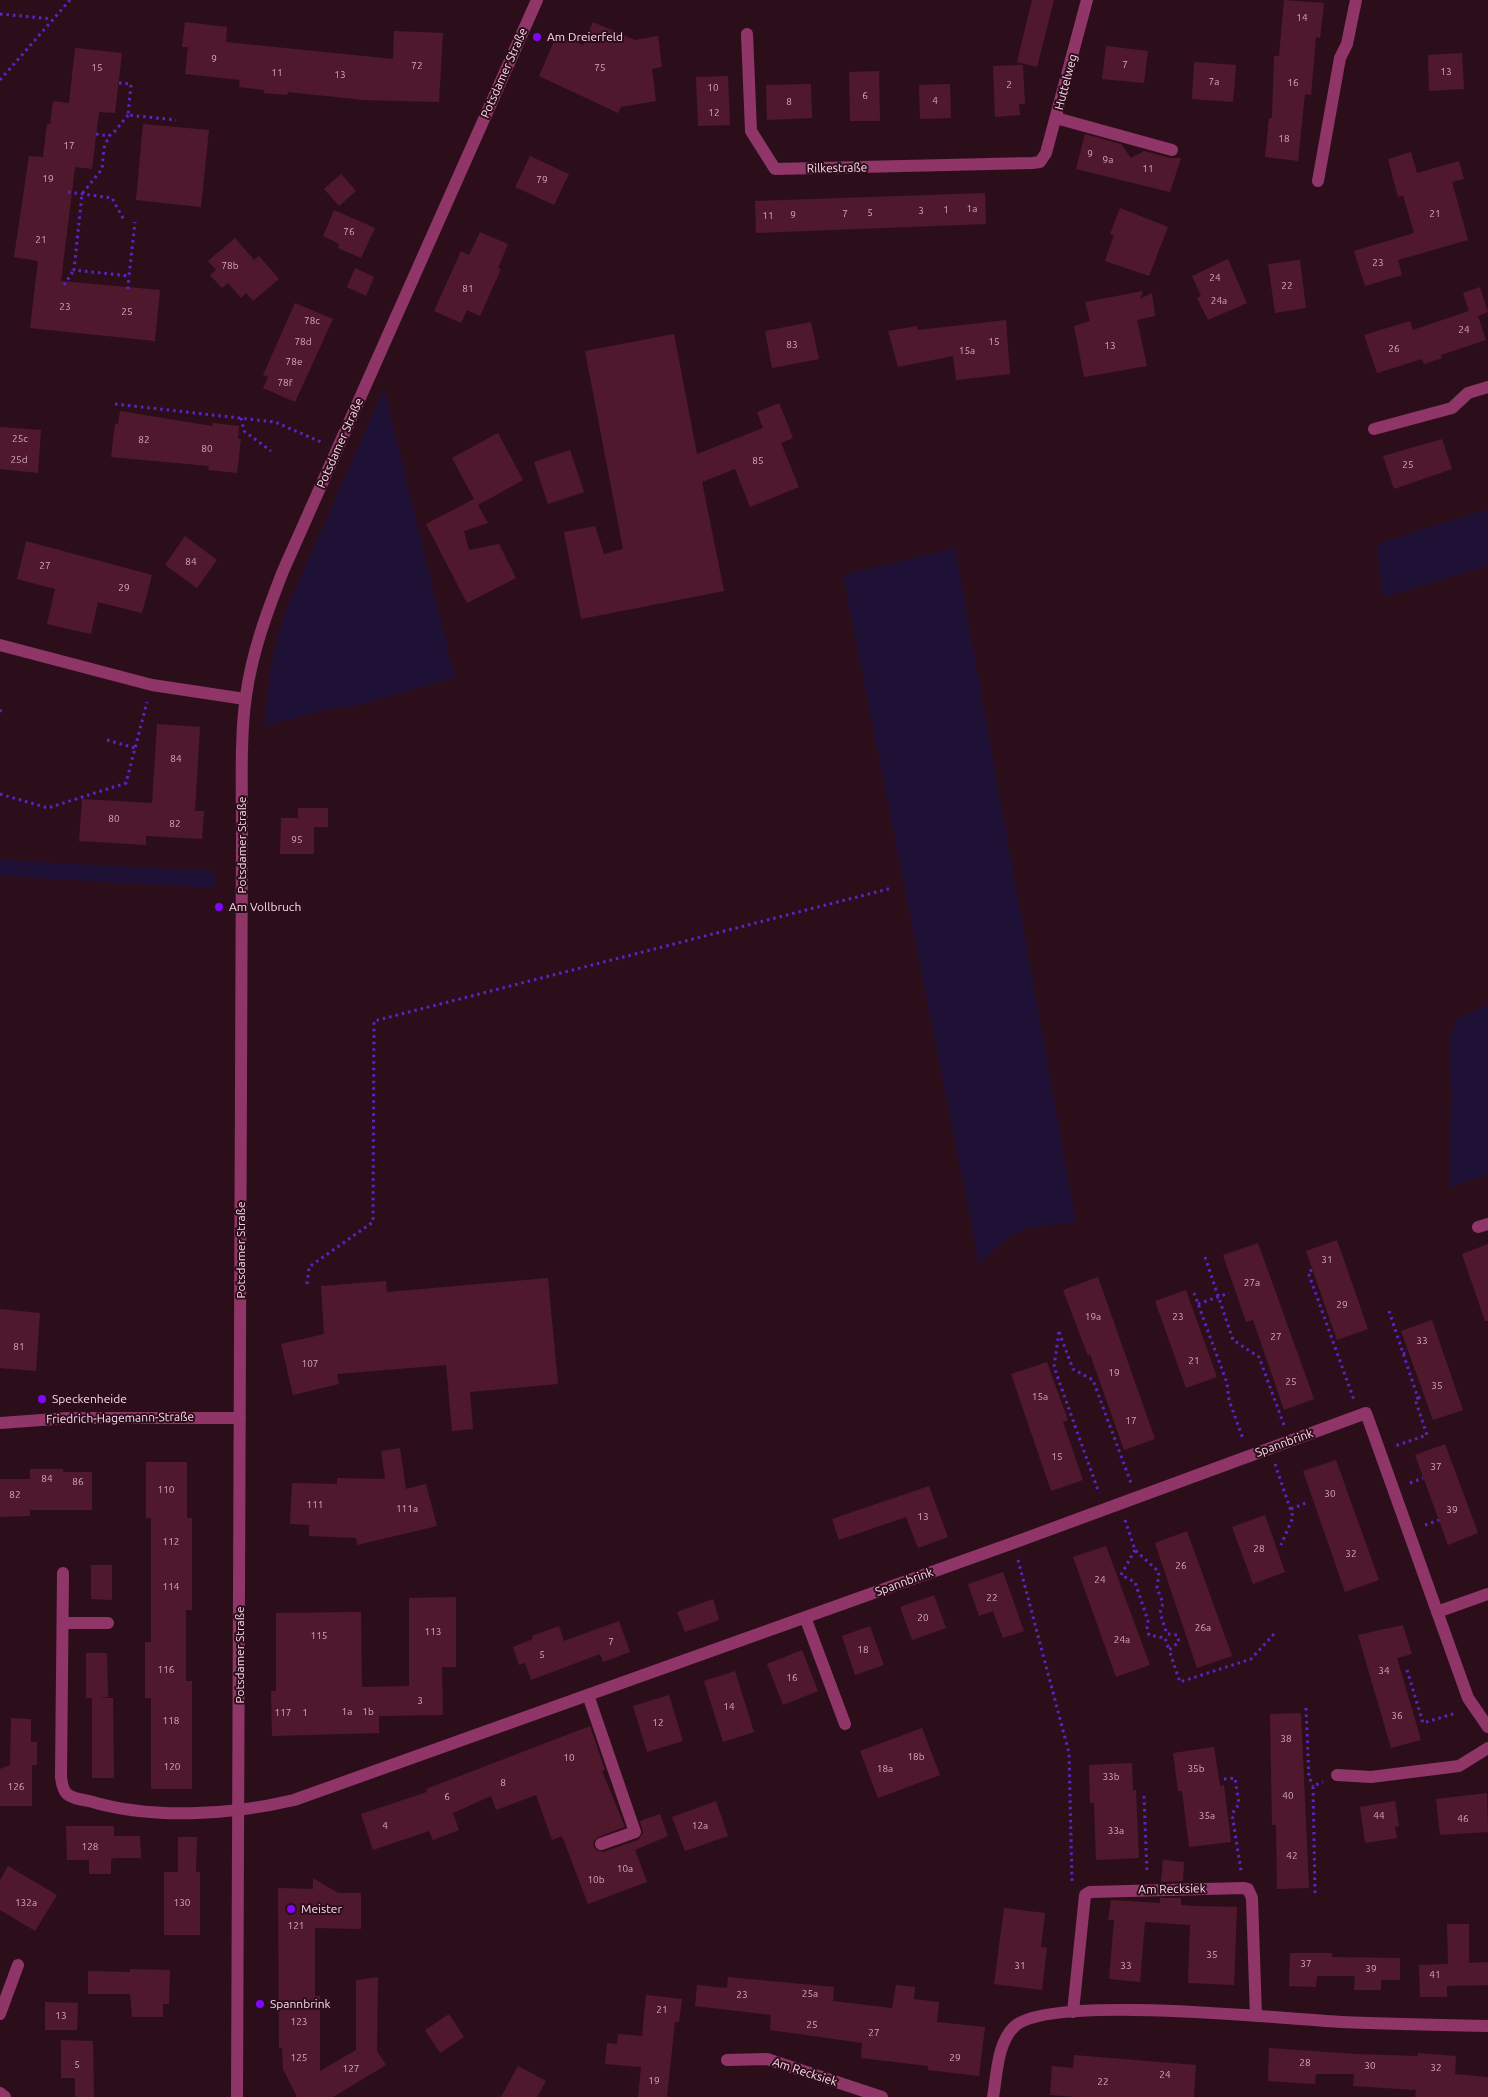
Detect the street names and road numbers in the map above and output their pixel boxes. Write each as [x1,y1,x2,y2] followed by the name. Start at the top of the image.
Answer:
[478,26,530,120] street label: Potsdamer Straße
[1052,53,1080,111] street label: Huttelweg
[807,160,867,176] street label: Rilkestraße
[314,396,366,490] street label: Potsdamer Straße
[235,796,249,894] street label: Potsdamer Straße
[234,1201,248,1299] street label: Potsdamer Straße
[46,1410,194,1426] street label: Friedrich-Hagemann-Straße
[1253,1426,1315,1460] street label: Spannbrink
[873,1565,935,1599] street label: Spannbrink
[233,1606,247,1704] street label: Potsdamer Straße
[1138,1881,1206,1897] street label: Am Recksiek
[771,2055,839,2089] street label: Am Recksiek

